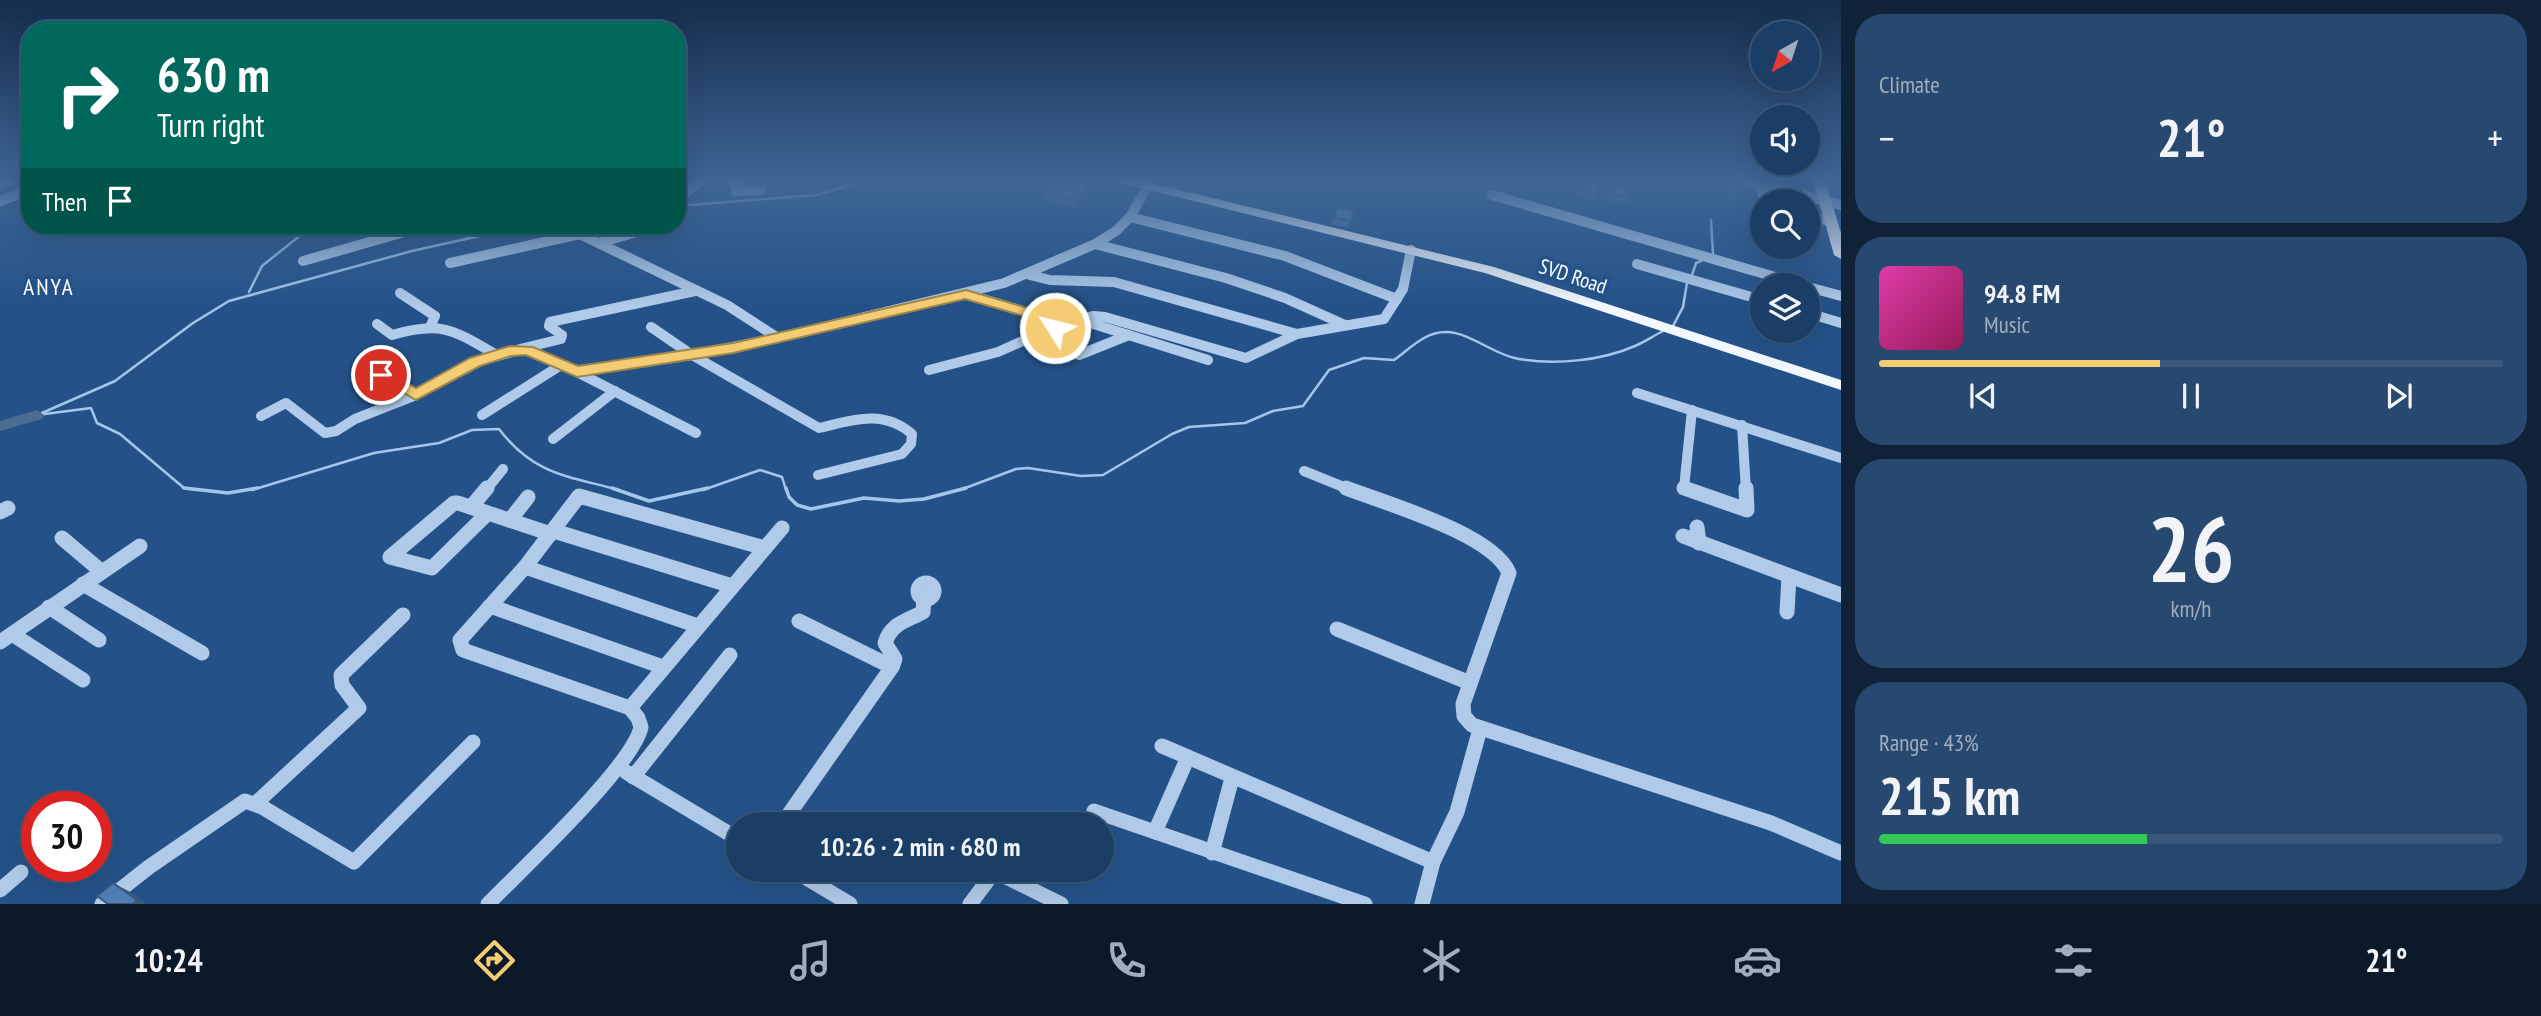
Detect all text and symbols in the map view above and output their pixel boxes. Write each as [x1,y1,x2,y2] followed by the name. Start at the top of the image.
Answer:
[1750,21,1820,91] north arrow
[1750,21,1820,343] map controls
[157,42,270,106] text: 630 m
[42,49,133,140] icon: right
[1879,70,1940,99] text: Climate
[157,104,265,146] text: Turn right
[2157,104,2225,171] text: 21°
[1750,105,1820,175] button: sound
[1879,113,1895,162] text: −
[2487,113,2503,162] text: +
[101,182,139,220] icon: arrive
[42,185,87,218] text: Then
[1750,189,1820,259] button: search
[1536,252,1610,300] street label: SVD Road
[23,272,75,301] district label: ANYA
[1750,273,1820,343] button: layers
[1984,277,2060,310] text: 94.8 FM
[1018,291,1092,365] position arrow
[1984,310,2030,339] text: Music
[351,345,411,405] pin
[362,356,400,394] icon: arrive
[1964,377,2002,415] icon: previous
[2172,377,2210,415] icon: pause
[2380,377,2418,415] icon: next
[2148,489,2235,607] text: 26
[2171,594,2211,623] text: km/h
[1879,728,1979,757] text: Range · 43%
[1879,762,2020,829] text: 215 km
[21,791,112,882] speed limit sign: 30
[820,830,1020,863] text: 10:26 · 2 min · 680 m
[470,936,519,985] icon: directions
[786,936,835,985] icon: music
[1102,936,1151,985] icon: phone
[1417,936,1466,985] icon: climate
[1733,936,1782,985] icon: car
[2049,936,2098,985] icon: filters
[133,939,203,981] text: 10:24
[2365,939,2408,981] text: 21°

